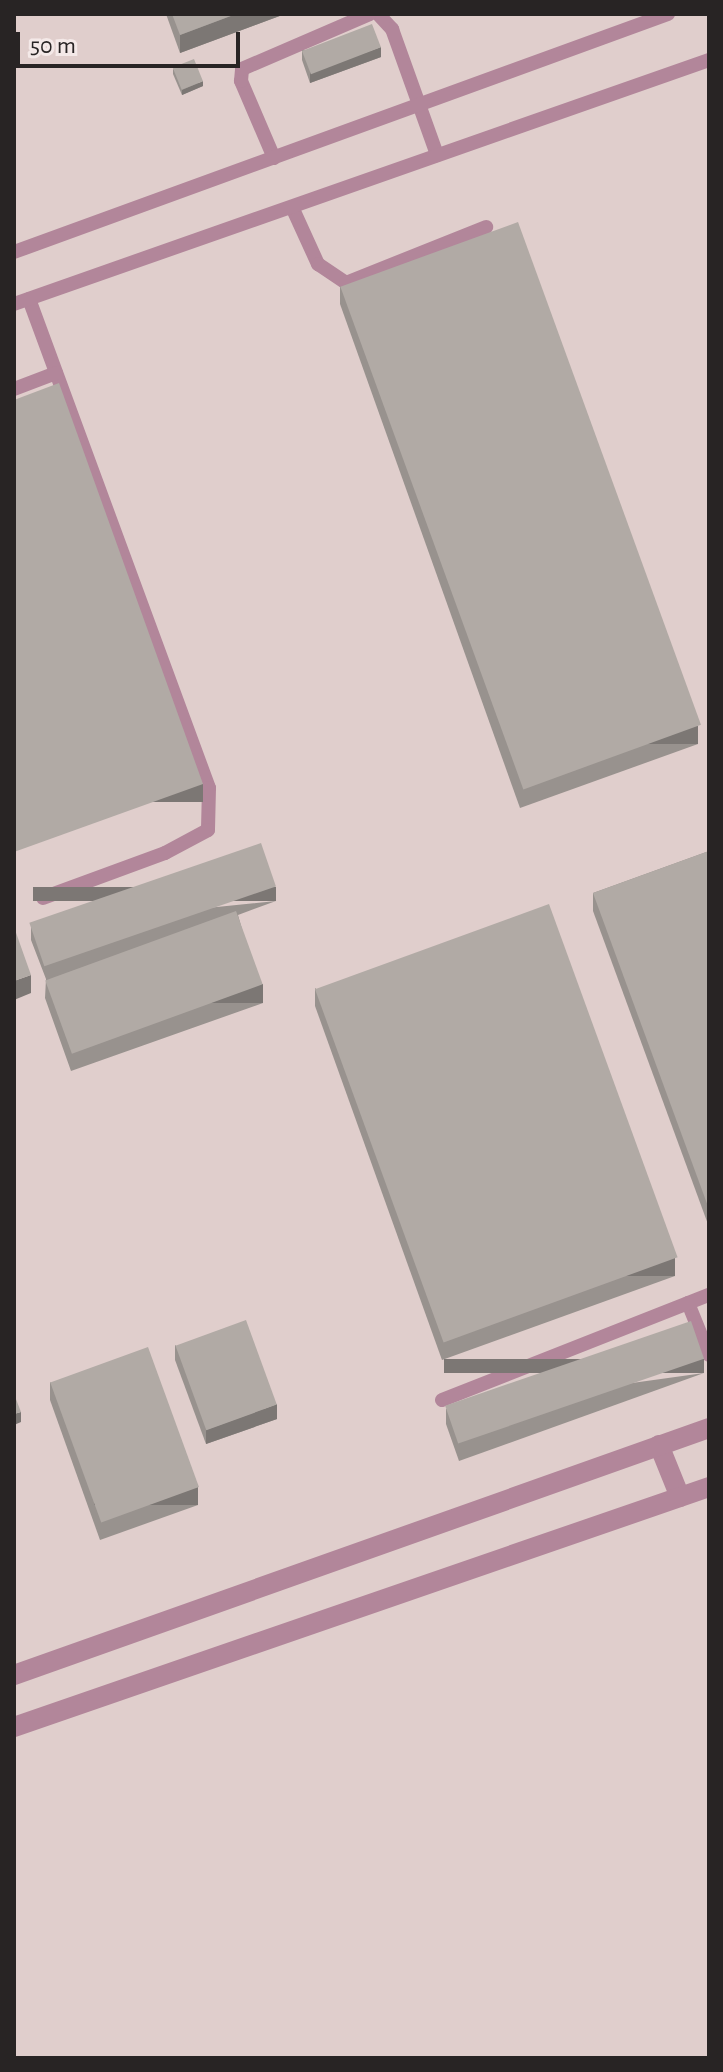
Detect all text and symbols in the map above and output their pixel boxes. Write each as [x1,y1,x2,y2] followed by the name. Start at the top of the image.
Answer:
[20,16,244,66] scale bar
[30,34,76,58] text: 50 m

